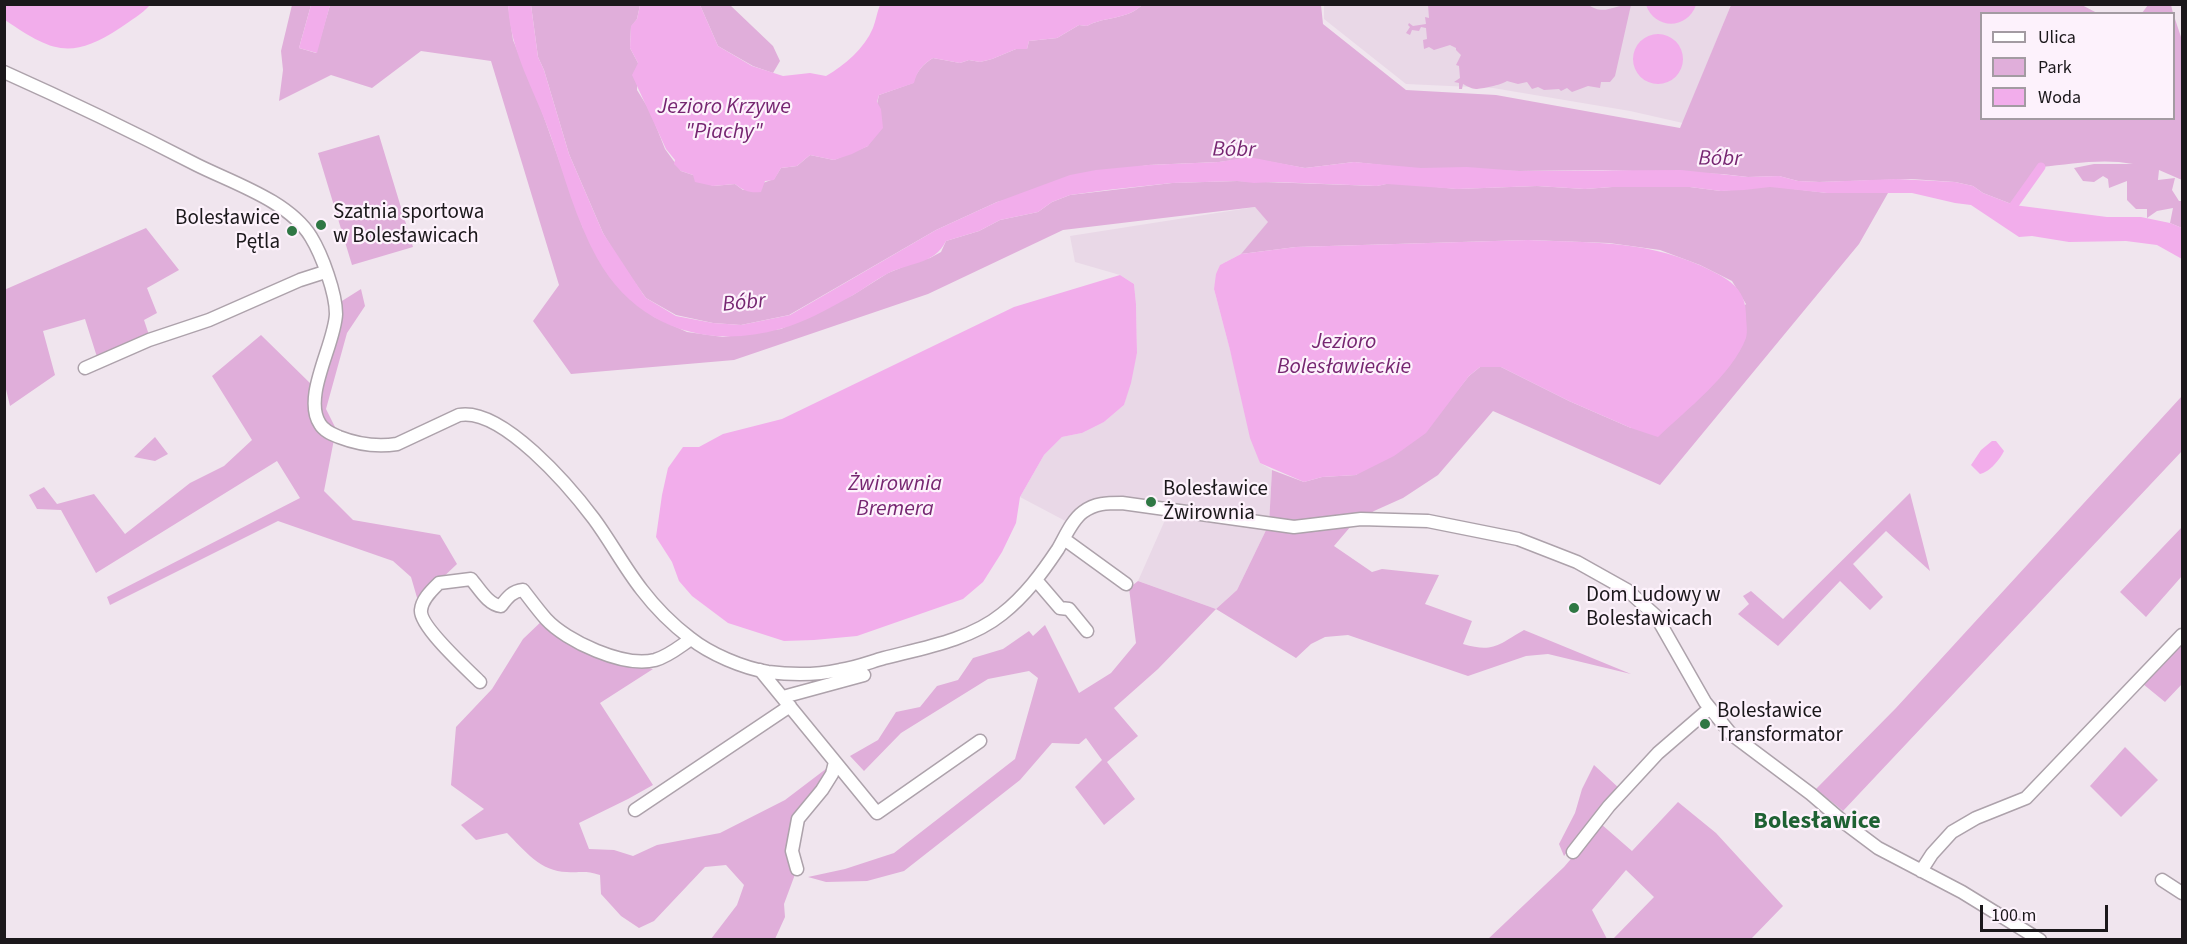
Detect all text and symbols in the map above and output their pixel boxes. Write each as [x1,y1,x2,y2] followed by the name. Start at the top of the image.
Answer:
[1980,12,2175,120] legend
[2038,25,2076,50] text: Ulica
[2038,55,2072,80] text: Park
[2038,85,2081,110] text: Woda
[657,95,791,146] water label: Jezioro Krzywe "Piachy"
[1212,137,1256,165] water label: Bóbr
[1698,146,1742,174] water label: Bóbr
[333,200,484,250] place label: Szatnia sportowa w Bolesławicach
[175,206,280,256] place label: Bolesławice Pętla
[314,218,328,232] marker: Szatnia sportowa w Bolesławicach
[285,224,299,238] marker: Bolesławice Pętla
[721,289,767,319] water label: Bóbr
[1277,330,1411,382] water label: Jezioro Bolesławieckie
[848,472,942,524] water label: Żwirownia Bremera
[1163,477,1268,527] place label: Bolesławice Żwirownia
[1144,495,1158,509] marker: Bolesławice Żwirownia
[1586,583,1720,633] place label: Dom Ludowy w Bolesławicach
[1567,601,1581,615] marker: Dom Ludowy w Bolesławicach
[1717,699,1843,749] place label: Bolesławice Transformator
[1698,717,1712,731] marker: Bolesławice Transformator
[1753,809,1881,837] district label: Bolesławice
[1983,893,2110,931] scale bar
[1991,903,2036,928] text: 100 m

